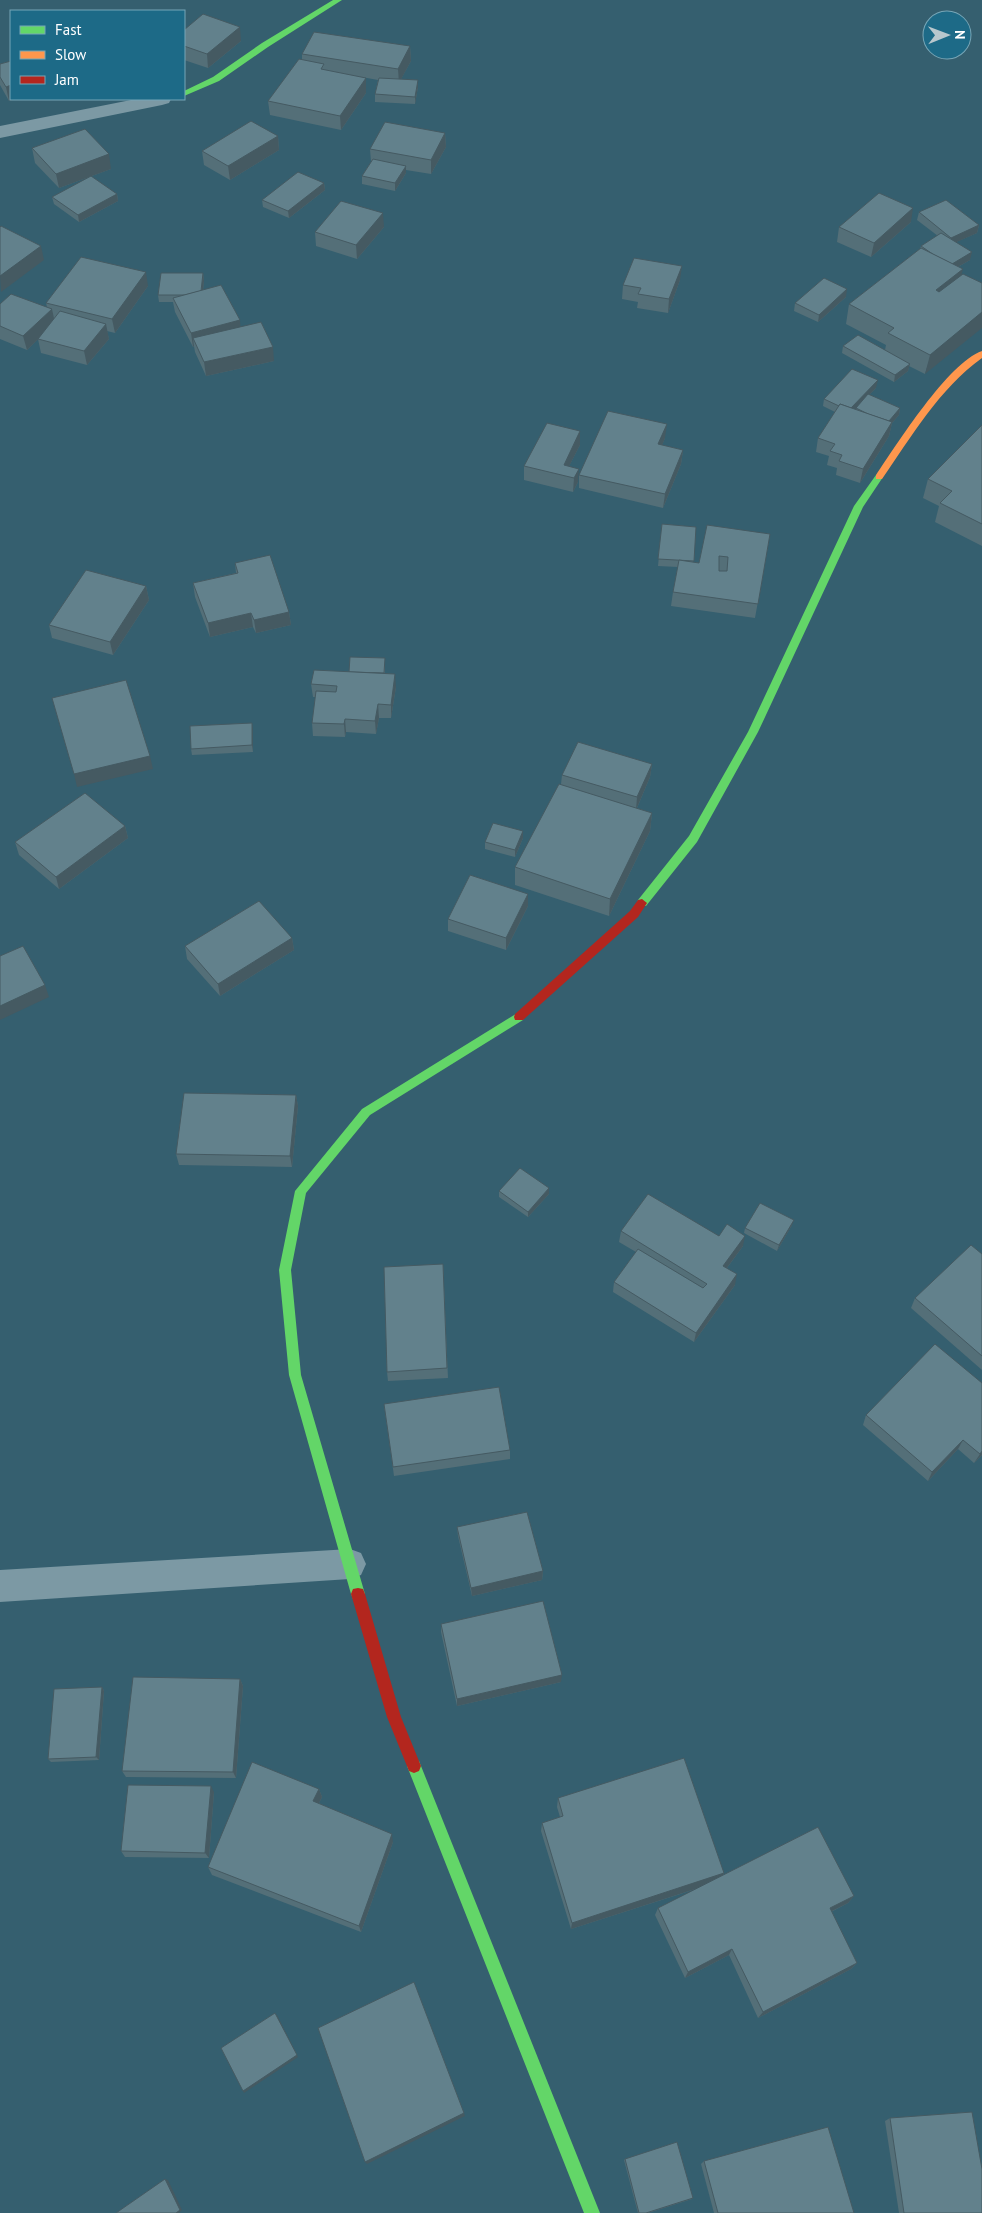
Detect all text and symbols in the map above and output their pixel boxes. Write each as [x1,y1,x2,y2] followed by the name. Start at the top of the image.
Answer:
[10,10,185,100] legend
[922,10,972,60] north arrow
[55,20,82,39] text: Fast
[951,30,969,40] text: N
[55,45,86,64] text: Slow
[54,70,79,89] text: Jam

